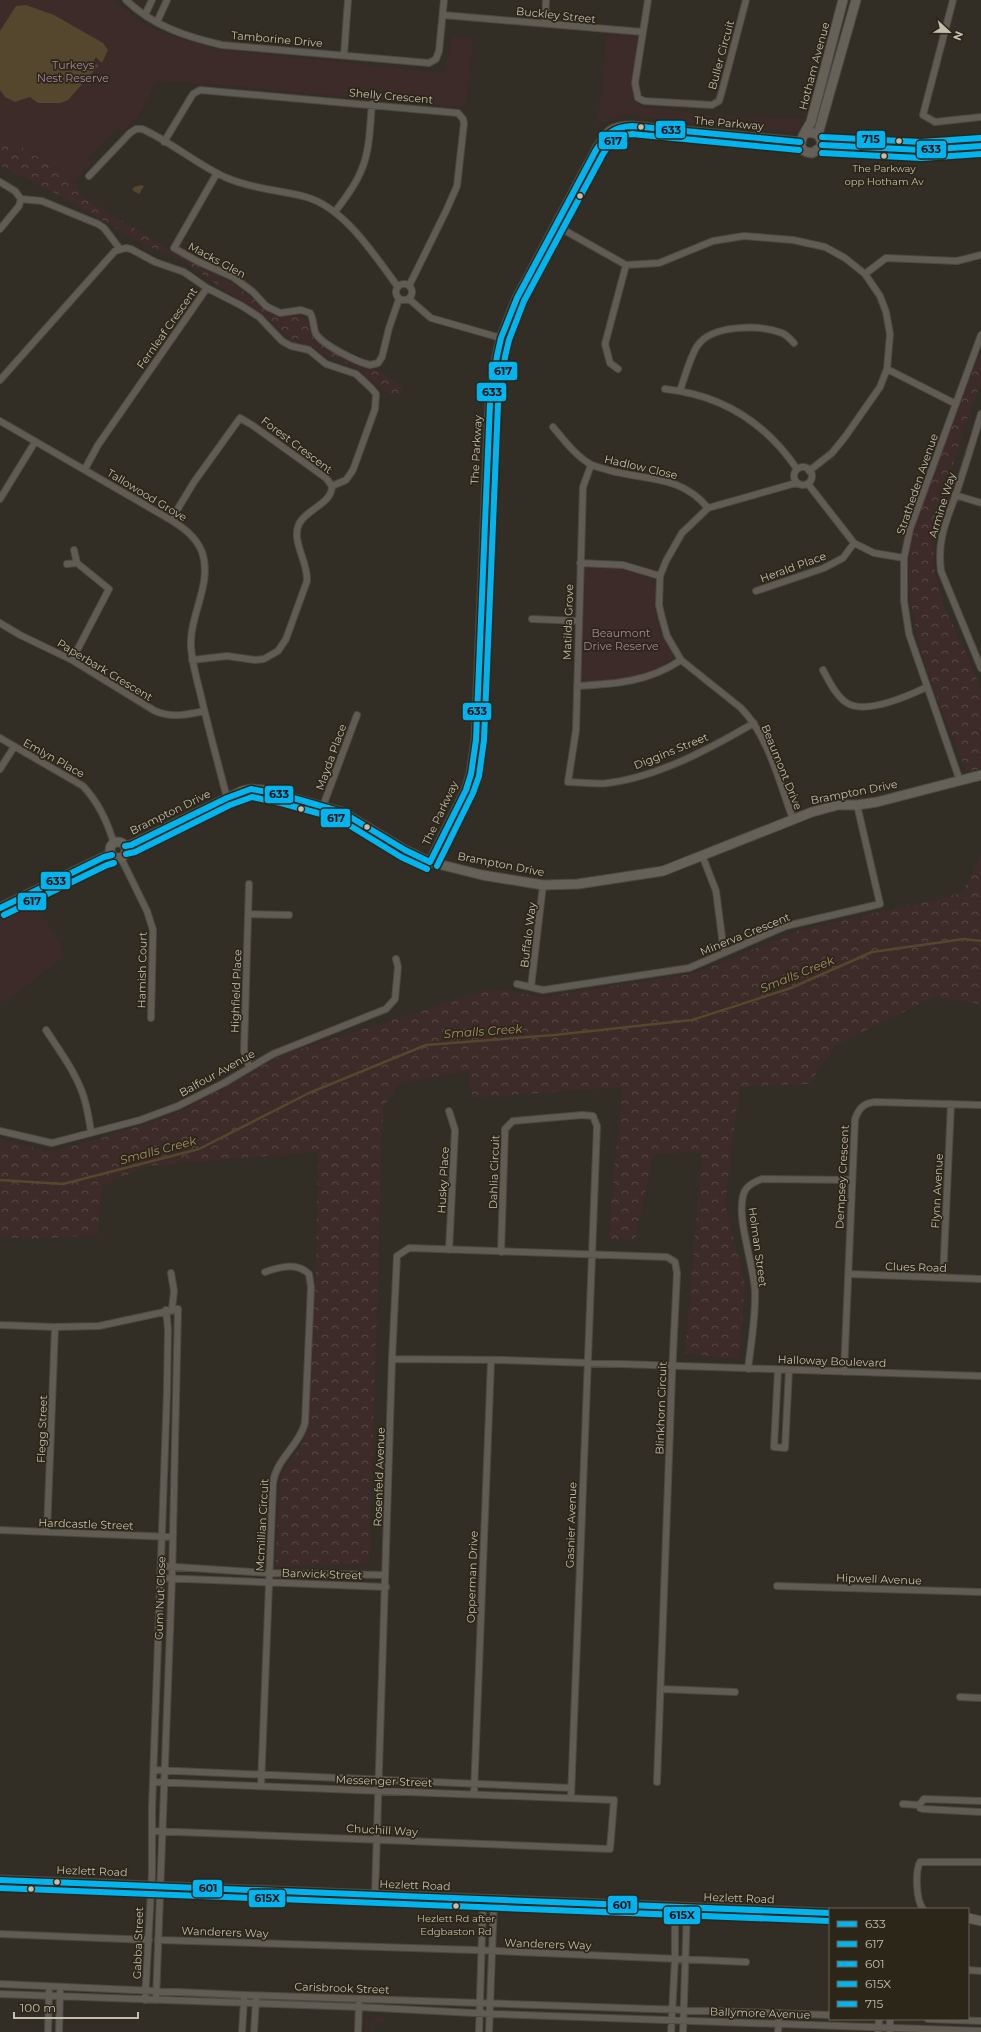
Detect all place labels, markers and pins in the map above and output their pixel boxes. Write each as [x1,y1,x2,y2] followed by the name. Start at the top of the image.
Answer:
[636,122,646,132] unlabelled marker
[894,136,904,146] unlabelled marker
[879,151,889,161] marker: The Parkway opp Hotham Av
[844,162,924,188] place label: The Parkway opp Hotham Av
[575,191,585,201] unlabelled marker
[296,804,306,814] unlabelled marker
[362,822,372,832] unlabelled marker
[52,1877,62,1887] unlabelled marker
[26,1884,36,1894] unlabelled marker
[451,1901,461,1911] marker: Hezlett Rd after Edgbaston Rd
[417,1912,495,1938] place label: Hezlett Rd after Edgbaston Rd

